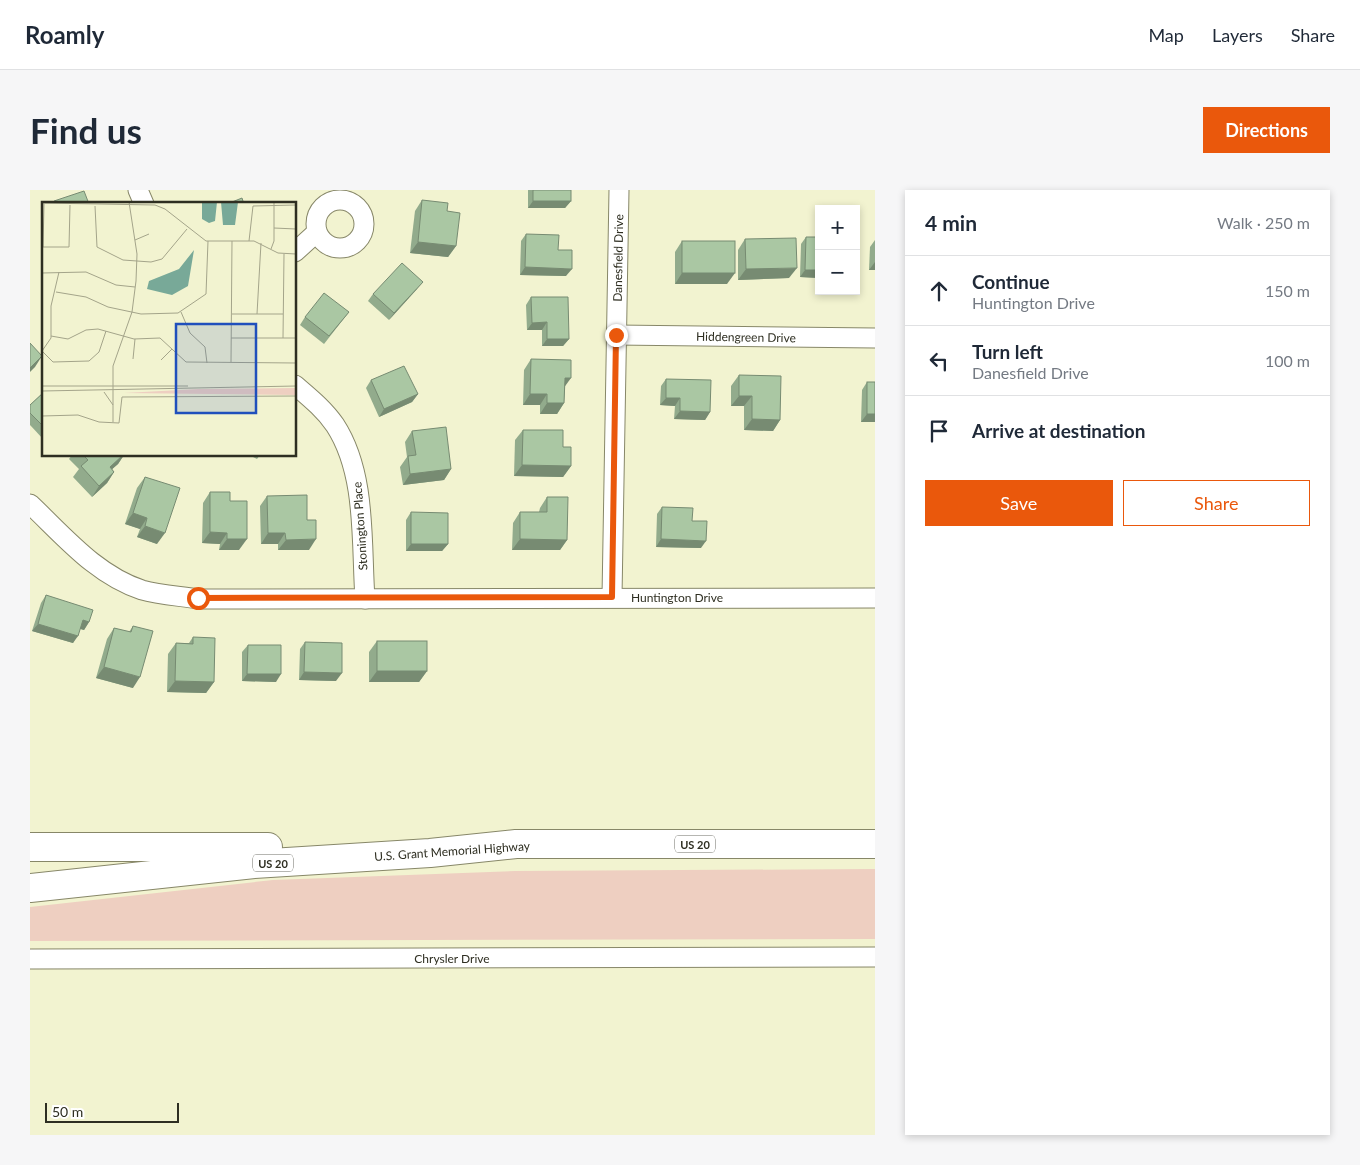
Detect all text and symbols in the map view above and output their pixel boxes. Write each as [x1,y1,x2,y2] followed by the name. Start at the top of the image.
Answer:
[25,20,104,49] text: Roamly
[1148,24,1184,46] text: Map
[1212,24,1263,46] text: Layers
[1291,24,1335,46] text: Share
[1203,107,1330,153] button: Directions
[30,109,142,151] text: Find us
[42,202,296,456] inset map
[815,205,860,295] map controls
[815,205,860,250] button: +
[925,210,977,235] text: 4 min
[1217,213,1310,232] text: Walk · 250 m
[610,214,626,302] street label: Danesfield Drive
[815,250,860,295] button: −
[972,270,1050,293] text: Continue
[925,277,953,305] icon: ahead
[1265,281,1310,300] text: 150 m
[972,293,1095,312] text: Huntington Drive
[605,324,628,347] route end
[696,329,796,345] street label: Hiddengreen Drive
[972,340,1043,363] text: Turn left
[925,347,953,375] icon: left
[1265,351,1310,370] text: 100 m
[972,363,1089,382] text: Danesfield Drive
[925,417,953,445] icon: arrive
[972,419,1145,442] text: Arrive at destination
[925,480,1113,526] button: Save
[1123,480,1310,526] button: Share
[349,481,371,571] street label: Stonington Place
[187,587,210,610] route start
[631,590,723,605] street label: Huntington Drive
[675,836,715,852] road number: US 20
[374,838,531,864] street label: U.S. Grant Memorial Highway
[253,854,293,871] road number: US 20
[414,951,490,966] street label: Chrysler Drive
[45,1100,179,1123] scale bar
[52,1103,83,1120] text: 50 m

